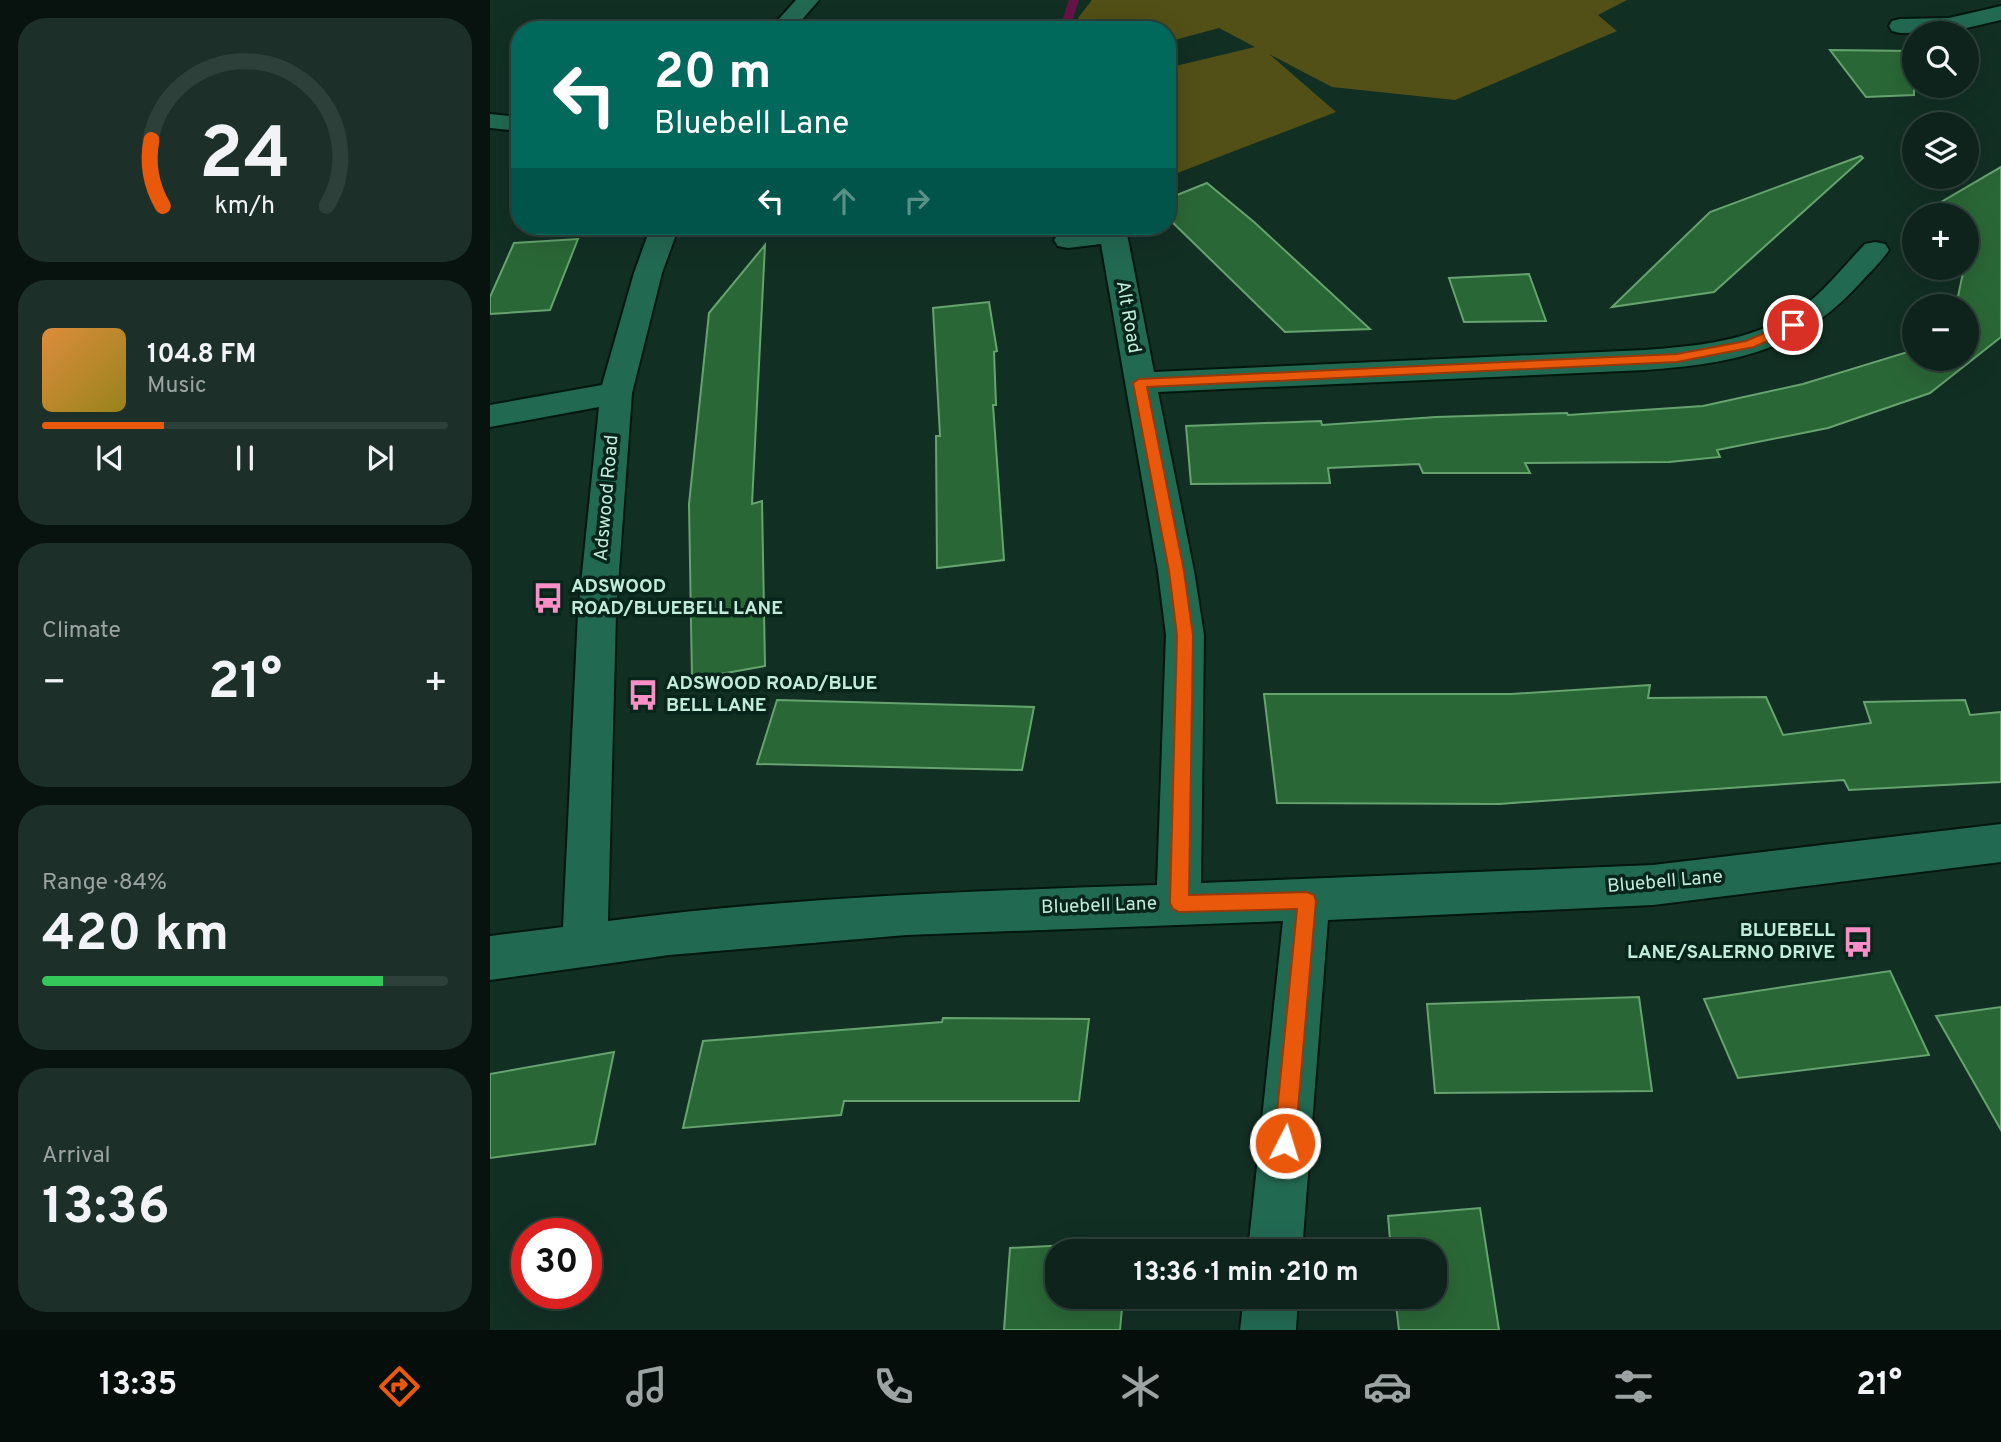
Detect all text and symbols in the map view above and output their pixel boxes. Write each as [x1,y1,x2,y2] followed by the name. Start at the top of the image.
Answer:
[1902,21,1979,371] map controls
[1902,21,1979,98] button: search
[654,44,771,106] text: 20 m
[539,49,630,140] icon: left
[654,105,849,145] text: Bluebell Lane
[1902,112,1979,189] button: layers
[199,113,291,205] text: 24
[752,182,790,220] icon: left
[825,182,863,220] icon: ahead
[898,182,936,220] icon: right
[215,191,275,223] text: km/h
[1902,203,1979,280] button: +
[1110,279,1146,355] street label: Alt Road
[1902,294,1979,371] button: −
[1763,295,1823,355] pin
[1774,306,1812,344] icon: arrive
[147,339,256,372] text: 104.8 FM
[147,372,207,401] text: Music
[590,434,624,562] street label: Adswood Road
[91,439,129,477] icon: previous
[226,439,264,477] icon: pause
[361,439,399,477] icon: next
[571,575,783,621] place label: ADSWOOD ROAD/BLUEBELL LANE
[531,581,565,615] bus stop icon: ADSWOOD ROAD/BLUEBELL LANE
[42,617,121,646] text: Climate
[208,651,282,717] text: 21°
[42,660,67,709] text: −
[423,660,448,709] text: +
[666,672,877,718] place label: ADSWOOD ROAD/BLUE BELL LANE
[626,678,660,712] bus stop icon: ADSWOOD ROAD/BLUE BELL LANE
[1606,865,1724,899] street label: Bluebell Lane
[42,869,167,898] text: Range · 84%
[1041,892,1157,920] street label: Bluebell Lane
[42,903,229,969] text: 420 km
[1627,919,1835,965] place label: BLUEBELL LANE/SALERNO DRIVE
[1841,925,1875,959] bus stop icon: BLUEBELL LANE/SALERNO DRIVE
[1248,1106,1322,1180] position arrow
[42,1142,111,1171] text: Arrival
[42,1176,170,1242] text: 13:36
[511,1218,602,1309] speed limit sign: 30
[1134,1257,1358,1290] text: 13:36 · 1 min · 210 m
[375,1362,424,1411] icon: directions
[622,1362,671,1411] icon: music
[869,1362,918,1411] icon: phone
[1116,1362,1165,1411] icon: climate
[1363,1362,1412,1411] icon: car
[1609,1362,1658,1411] icon: filters
[99,1366,177,1406] text: 13:35
[1856,1366,1902,1406] text: 21°

